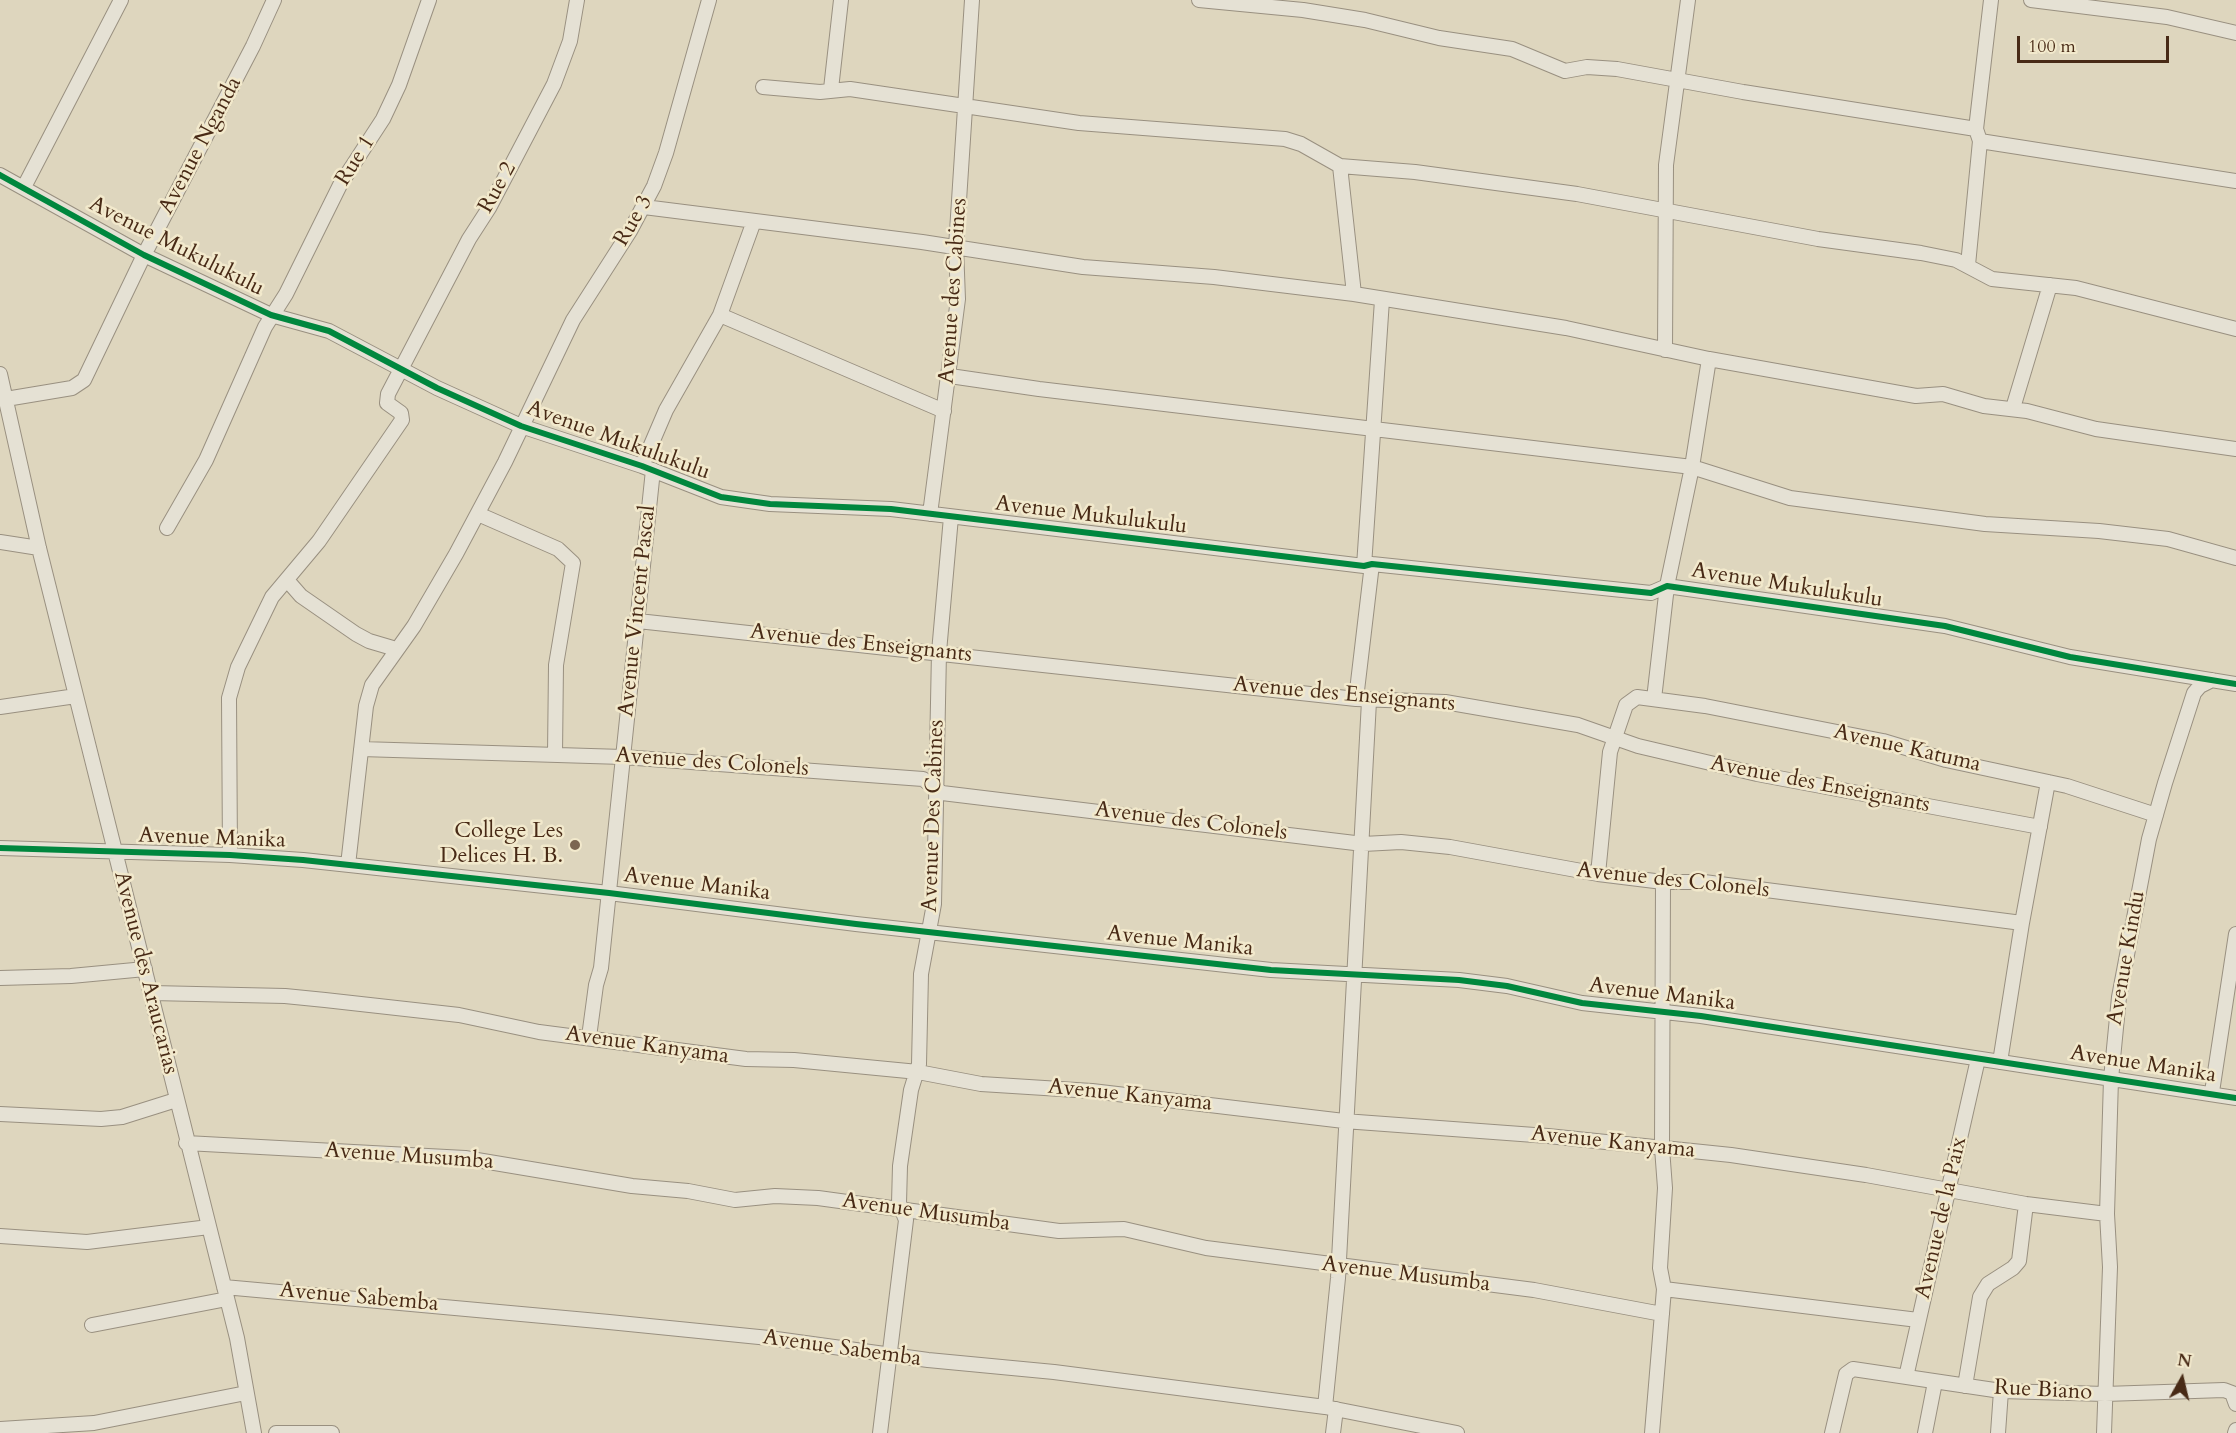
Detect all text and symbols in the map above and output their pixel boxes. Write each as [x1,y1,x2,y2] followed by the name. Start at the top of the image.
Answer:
[2020,24,2172,62] scale bar
[2028,34,2076,59] text: 100 m
[154,73,248,219] street label: Avenue Nganda
[330,131,382,191] street label: Rue 1
[473,158,523,218] street label: Rue 2
[84,191,268,303] street label: Avenue Mukulukulu
[609,191,659,251] street label: Rue 3
[934,197,974,385] street label: Avenue des Cabines
[523,396,713,486] street label: Avenue Mukulukulu
[994,491,1188,541] street label: Avenue Mukulukulu
[614,504,662,718] street label: Avenue Vincent Pascal
[1690,558,1884,614] street label: Avenue Mukulukulu
[749,619,973,669] street label: Avenue des Enseignants
[1232,672,1456,718] street label: Avenue des Enseignants
[917,719,951,913] street label: Avenue Des Cabines
[1831,719,1983,779] street label: Avenue Katuma
[614,743,810,783] street label: Avenue des Colonels
[1708,751,1932,819] street label: Avenue des Enseignants
[1093,797,1289,847] street label: Avenue des Colonels
[440,819,563,870] place label: College Les Delices H. B.
[138,823,286,855] street label: Avenue Manika
[568,838,582,852] marker: College Les Delices H. B.
[1575,858,1771,904] street label: Avenue des Colonels
[622,863,772,907] street label: Avenue Manika
[107,869,183,1077] street label: Avenue des Araucarias
[2102,889,2152,1027] street label: Avenue Kindu
[1105,921,1255,963] street label: Avenue Manika
[1587,973,1737,1017] street label: Avenue Manika
[564,1021,730,1071] street label: Avenue Kanyama
[2068,1040,2218,1090] street label: Avenue Manika
[1047,1074,1213,1118] street label: Avenue Kanyama
[1530,1121,1696,1165] street label: Avenue Kanyama
[1911,1134,1973,1302] street label: Avenue de la Paix
[324,1138,494,1176] street label: Avenue Musumba
[840,1188,1012,1238] street label: Avenue Musumba
[1320,1252,1492,1298] street label: Avenue Musumba
[278,1278,440,1318] street label: Avenue Sabemba
[761,1325,923,1373] street label: Avenue Sabemba
[2152,1349,2212,1409] north arrow
[2176,1349,2193,1373] text: N
[1993,1375,2093,1407] street label: Rue Biano

